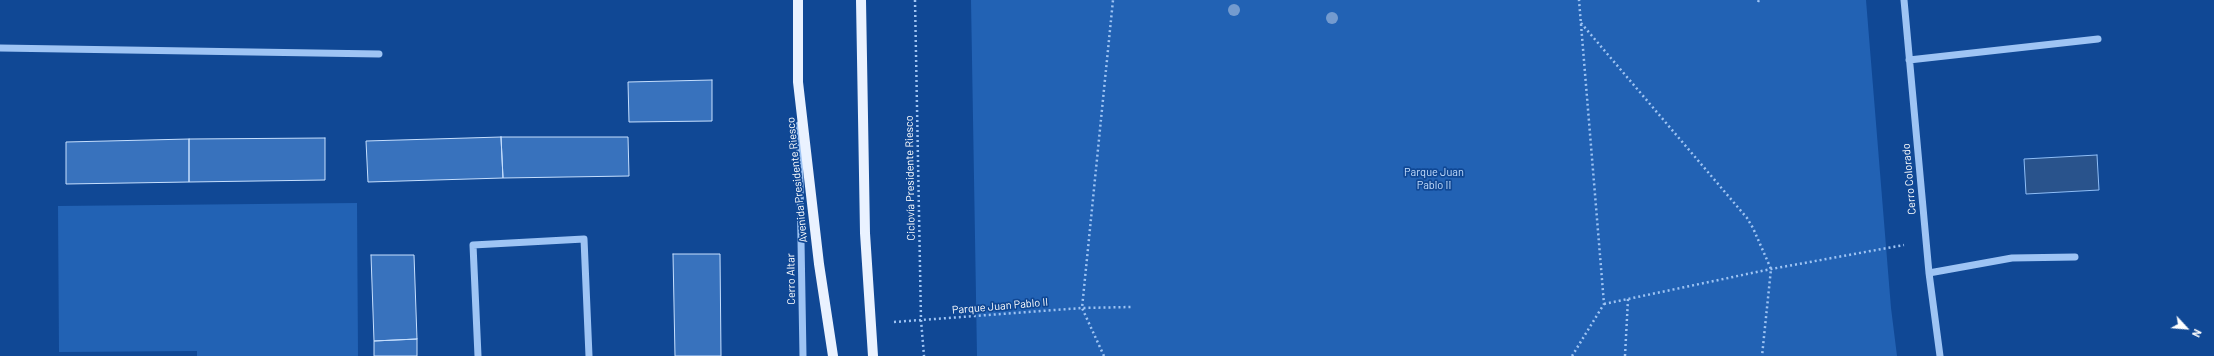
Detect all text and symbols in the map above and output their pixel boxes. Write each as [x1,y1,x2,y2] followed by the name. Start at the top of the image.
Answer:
[902,115,918,241] street label: Ciclovía Presidente Riesco
[784,117,810,243] street label: Avenida Presidente Riesco
[1899,143,1919,215] street label: Cerro Colorado
[1404,165,1464,191] park label: Parque Juan Pablo II
[784,253,798,305] street label: Cerro Altar
[951,295,1049,317] street label: Parque Juan Pablo II
[2166,308,2206,348] north arrow
[2190,327,2205,340] text: N

